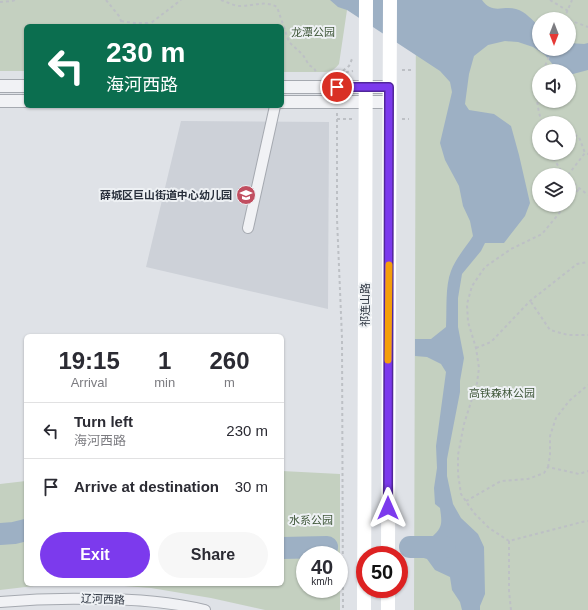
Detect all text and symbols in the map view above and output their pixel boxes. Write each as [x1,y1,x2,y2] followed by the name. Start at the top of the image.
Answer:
[532,12,576,56] north arrow
[532,12,576,212] map controls
[291,26,335,38] park label: 龙潭公园
[106,37,185,68] text: 230 m
[40,40,92,92] icon: left
[532,64,576,108] button: sound
[320,70,354,104] pin
[106,75,178,95] text: 海河西路
[326,76,348,98] icon: arrive
[532,116,576,160] button: search
[532,168,576,212] button: layers
[235,184,257,206] school or university icon: 薛城区巨山街道中心幼儿园
[100,189,232,201] place label: 薛城区巨山街道中心幼儿园
[359,283,371,327] street label: 祁连山路
[58,347,120,374] text: 19:15
[158,347,171,374] text: 1
[210,347,250,374] text: 260
[71,375,108,390] text: Arrival
[154,375,175,390] text: min
[224,375,235,390] text: m
[469,387,535,399] park label: 高铁森林公园
[74,413,133,430] text: Turn left
[40,420,62,442] icon: left
[226,422,268,439] text: 230 m
[74,433,126,448] text: 海河西路
[40,476,62,498] icon: arrive
[74,478,219,495] text: Arrive at destination
[235,478,268,495] text: 30 m
[367,487,409,529] position arrow
[289,514,333,526] park label: 水系公园
[40,532,150,578] button: Exit
[158,532,268,578] button: Share
[356,546,408,598] speed limit sign: 50
[311,556,333,578] text: 40
[311,576,333,587] text: km/h
[81,592,125,606] street label: 辽河西路

